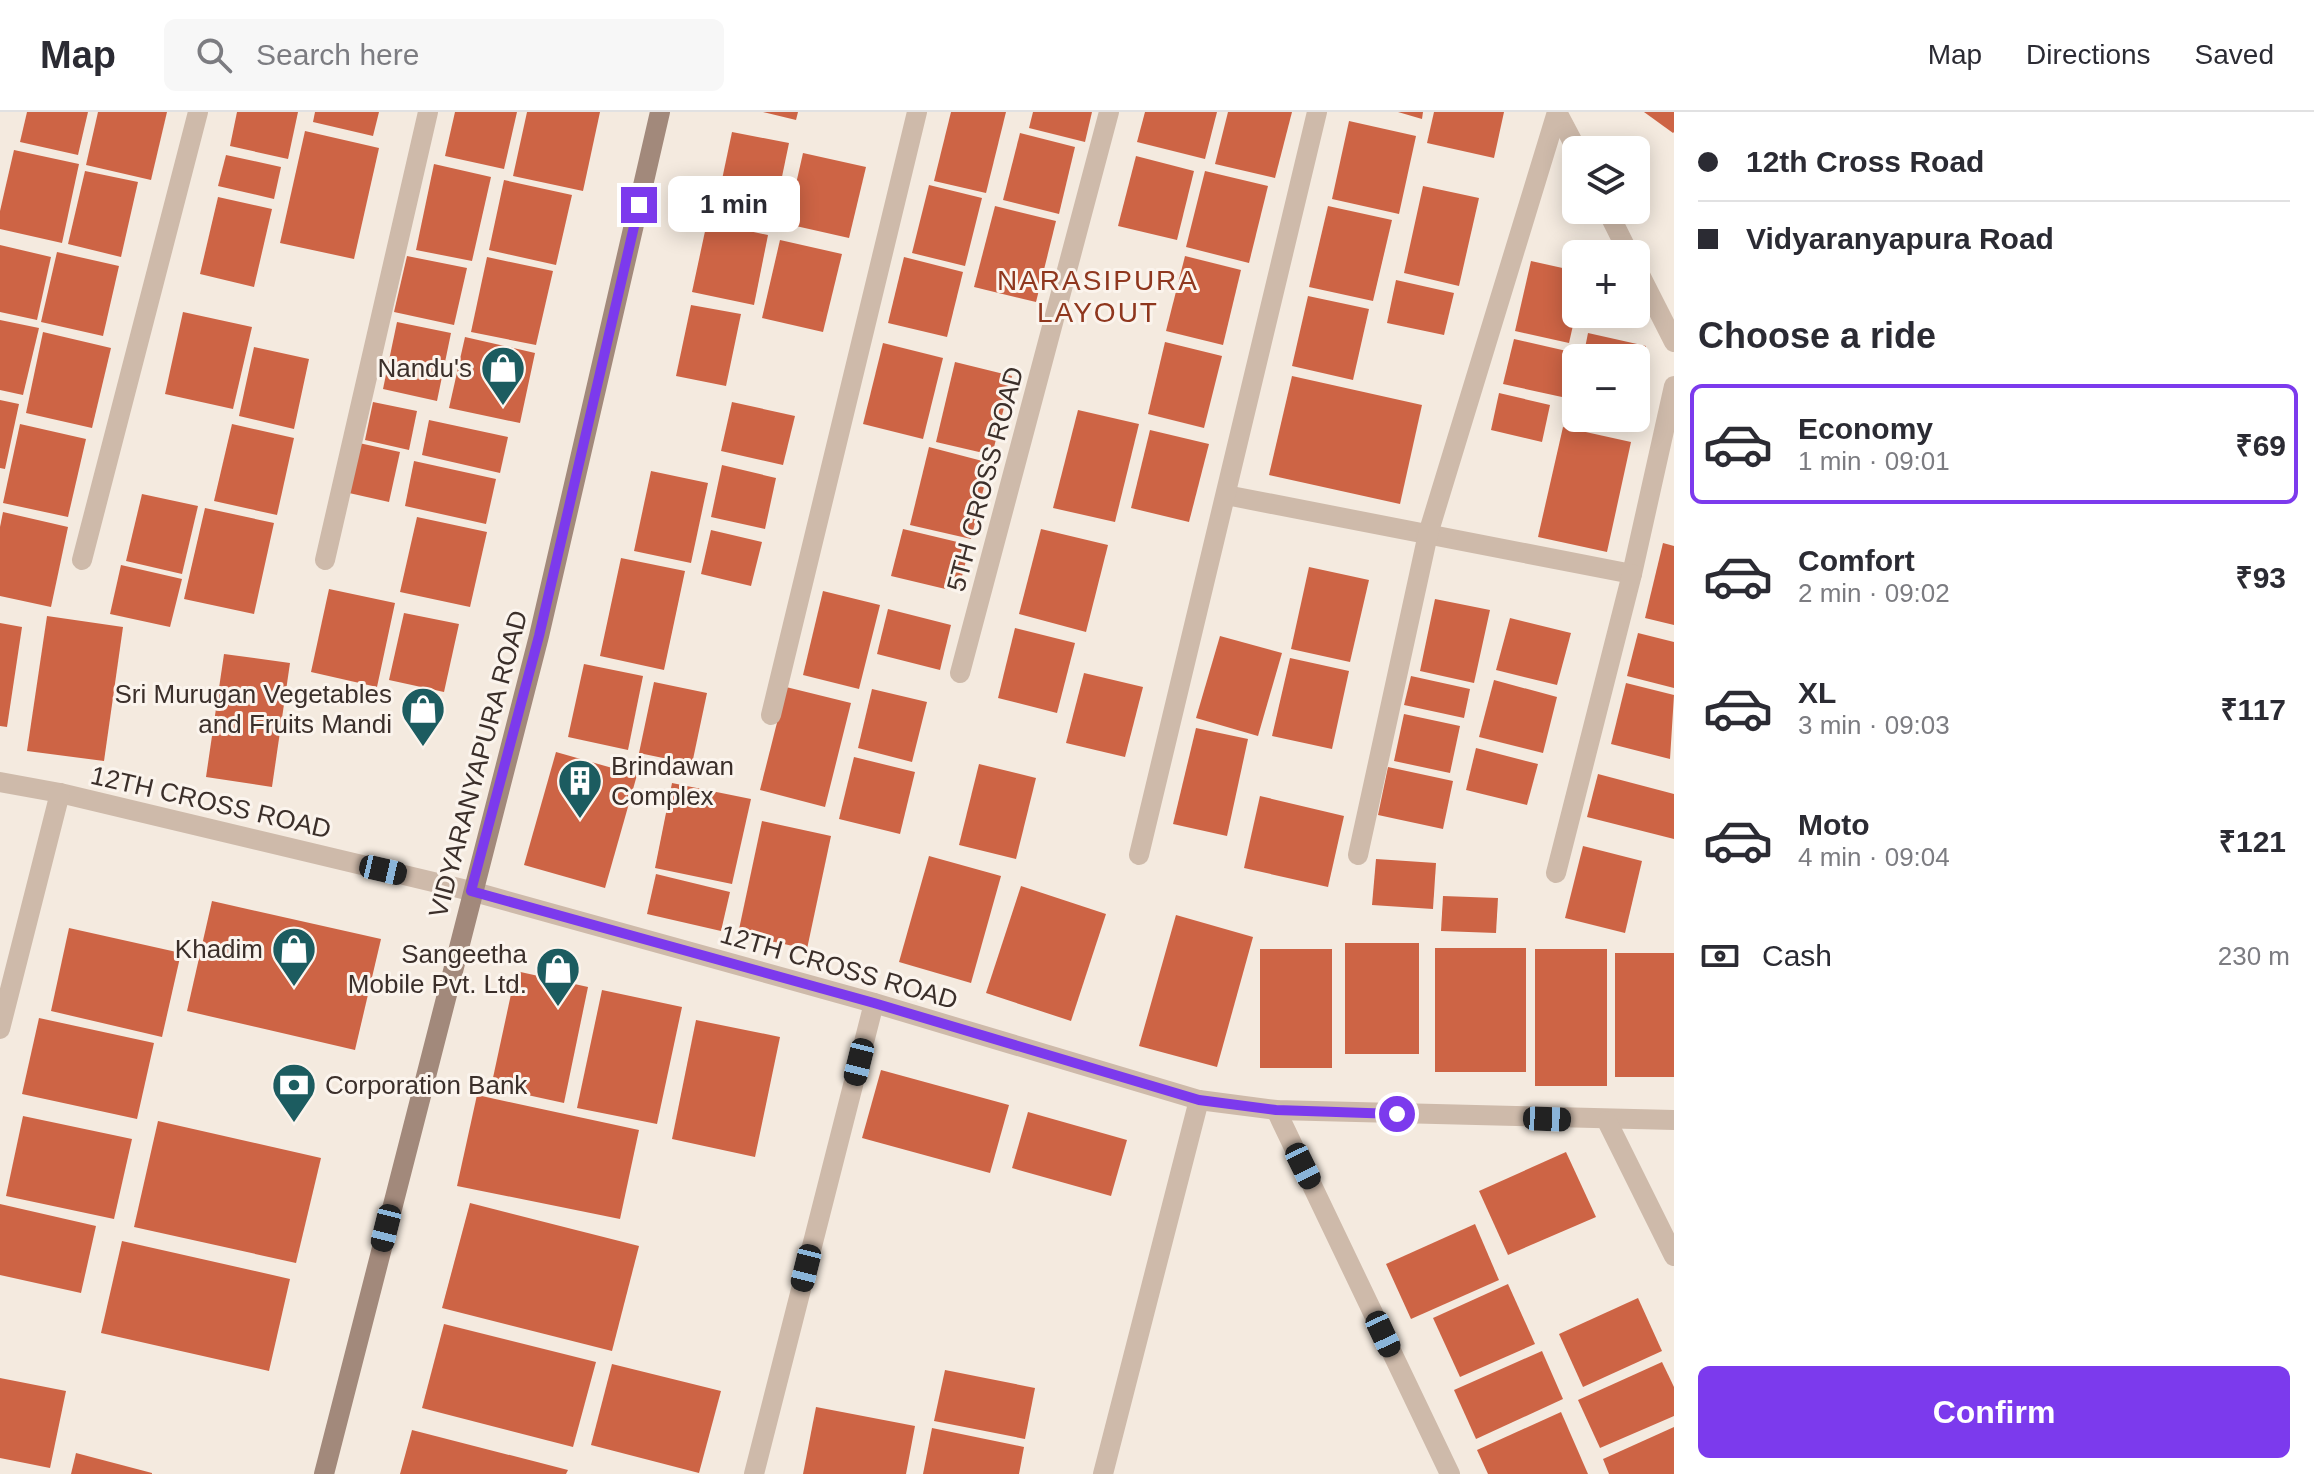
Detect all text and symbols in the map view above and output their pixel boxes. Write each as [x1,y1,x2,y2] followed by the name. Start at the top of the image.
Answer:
[164,19,724,91] search box
[192,33,236,77] icon: search
[40,34,116,76] text: Map
[256,38,419,71] text: Search here
[1928,39,1982,70] text: Map
[2026,39,2151,70] text: Directions
[2195,39,2274,70] text: Saved
[1562,136,1650,432] map controls
[1562,136,1650,224] button: layers
[1746,145,1984,178] text: 12th Cross Road
[667,177,799,233] callout: 1 min
[621,187,657,223] route end
[700,189,768,219] text: 1 min
[1746,222,2054,255] text: Vidyaranyapura Road
[1562,240,1650,328] button: +
[997,265,1199,328] district label: NARASIPURA LAYOUT
[1698,315,1936,356] text: Choose a ride
[479,344,527,407] shop icon: Nandu's
[1562,344,1650,432] button: −
[377,353,472,383] place label: Nandu's
[941,363,1029,595] street label: 5TH CROSS ROAD
[1702,408,1774,480] icon: car
[1798,412,1933,445] text: Economy
[2235,429,2286,462] text: ₹69
[1798,446,1950,476] text: 1 min · 09:01
[1702,540,1774,612] icon: car
[1798,544,1915,577] text: Comfort
[2235,561,2286,594] text: ₹93
[1798,578,1950,608] text: 2 min · 09:02
[423,607,533,921] street label: VIDYARANYAPURA ROAD
[1702,672,1774,744] icon: car
[1798,676,1836,709] text: XL
[114,679,392,739] place label: Sri Murugan Vegetables and Fruits Mandi
[399,685,447,748] shop icon: Sri Murugan Vegetables and Fruits Mandi
[2220,693,2286,726] text: ₹117
[1798,710,1950,740] text: 3 min · 09:03
[611,751,734,811] place label: Brindawan Complex
[556,757,604,820] building icon: Brindawan Complex
[88,760,334,844] street label: 12TH CROSS ROAD
[1702,804,1774,876] icon: car
[1798,808,1870,841] text: Moto
[2219,825,2286,858] text: ₹121
[1798,842,1950,872] text: 4 min · 09:04
[357,853,409,887] car
[717,919,961,1015] street label: 12TH CROSS ROAD
[270,925,318,988] shop icon: Khadim
[175,934,263,964] place label: Khadim
[1698,934,1742,978] icon: cash
[348,939,528,999] place label: Sangeetha Mobile Pvt. Ltd.
[1762,939,1832,972] text: Cash
[2218,941,2290,971] text: 230 m
[534,945,582,1008] shop icon: Sangeetha Mobile Pvt. Ltd.
[842,1036,876,1088] car
[270,1061,318,1124] bank icon: Corporation Bank
[325,1070,528,1100] place label: Corporation Bank
[1379,1096,1415,1132] route start
[1523,1106,1571,1132] car
[1282,1139,1324,1193] car
[369,1202,403,1254] car
[789,1242,823,1294] car
[1362,1307,1404,1361] car
[1698,1366,2290,1458] button: Confirm

